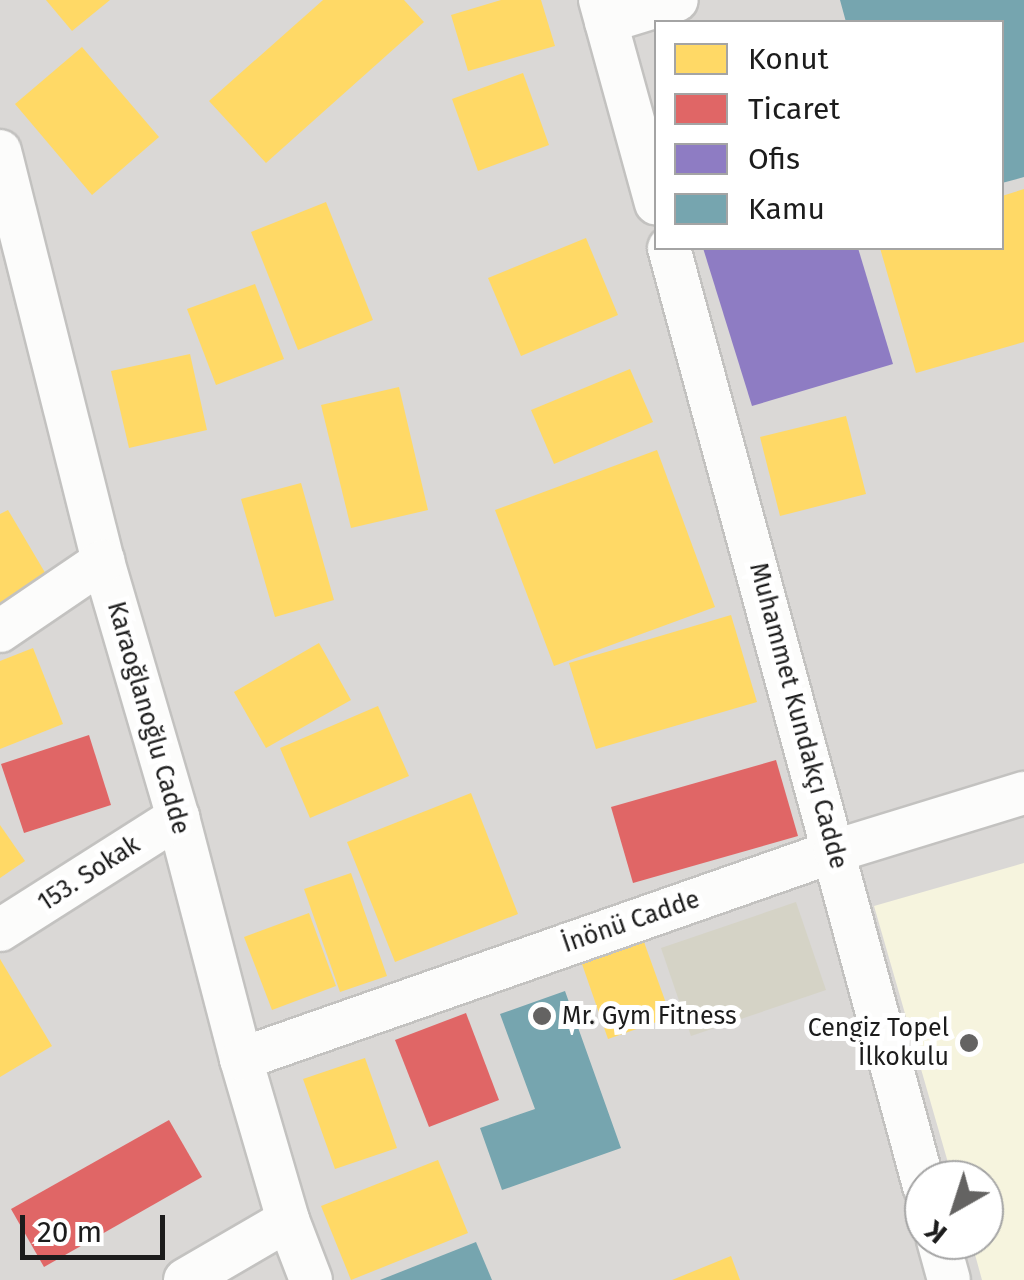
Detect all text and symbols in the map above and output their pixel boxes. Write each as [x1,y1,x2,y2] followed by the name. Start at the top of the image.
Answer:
[654,20,1004,250] legend
[748,41,829,77] text: Konut
[748,91,840,127] text: Ticaret
[748,141,800,177] text: Ofis
[748,191,825,227] text: Kamu
[743,560,853,872] street label: Muhammet Kundakçı Cadde
[100,598,196,838] street label: Karaoğlanoğlu Cadde
[32,830,146,918] street label: 153. Sokak
[558,884,704,960] street label: İnönü Cadde
[562,1001,737,1031] place label: Mr. Gym Fitness
[531,1005,553,1027] marker: Mr. Gym Fitness
[808,1014,949,1073] place label: Cengiz Topel İlkokulu
[958,1032,980,1054] marker: Cengiz Topel İlkokulu
[904,1160,1004,1260] north arrow
[25,1195,170,1257] scale bar
[37,1214,102,1250] text: 20 m
[919,1214,953,1251] text: K

